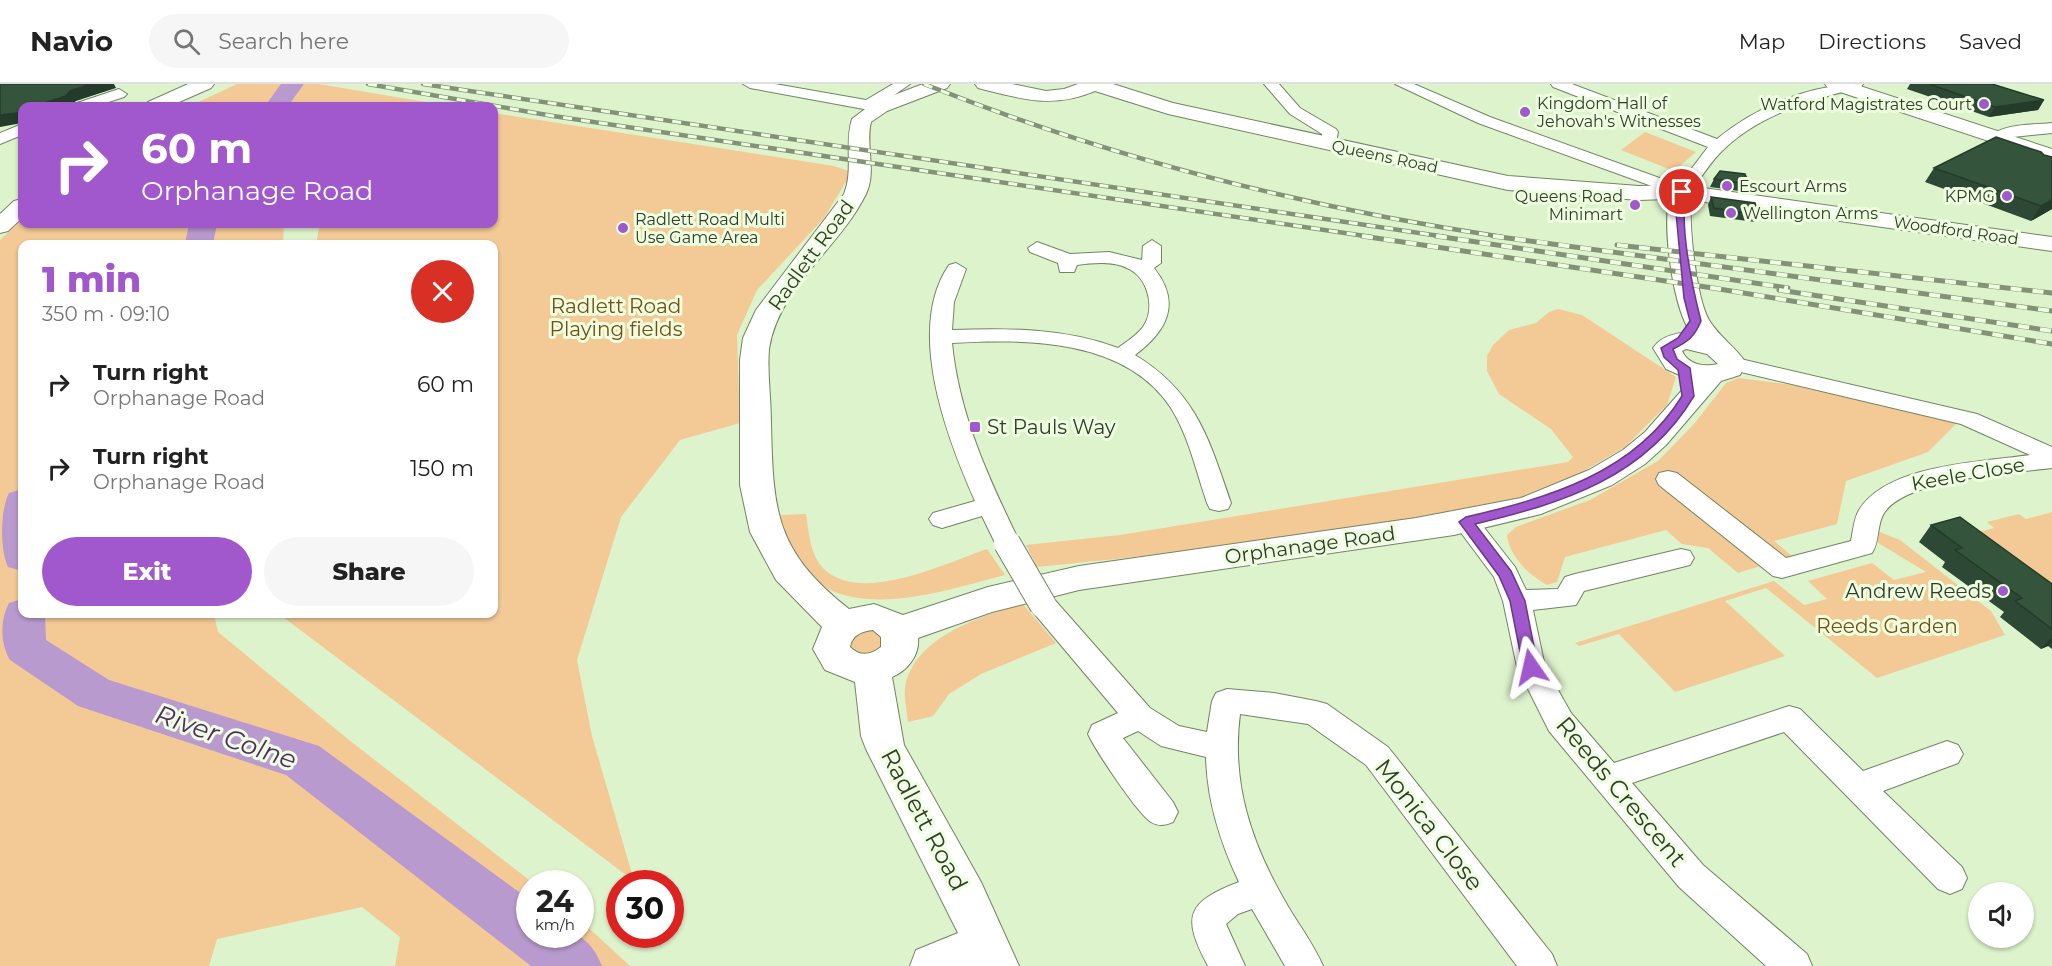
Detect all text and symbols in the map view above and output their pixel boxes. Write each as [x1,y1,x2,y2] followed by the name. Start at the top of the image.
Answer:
[149,14,569,68] search box
[30,24,113,58] text: Navio
[170,25,203,58] icon: search
[218,28,349,55] text: Search here
[1739,29,1785,54] text: Map
[1818,29,1926,54] text: Directions
[1959,29,2022,54] text: Saved
[1536,94,1701,131] place label: Kingdom Hall of Jehovah's Witnesses
[1760,95,1972,114] place label: Watford Magistrates Court
[1977,97,1991,111] marker: Watford Magistrates Court
[1518,105,1532,119] marker: Kingdom Hall of Jehovah's Witnesses
[141,122,252,174] text: 60 m
[42,126,120,204] icon: right
[1330,136,1440,177] street label: Queens Road
[1656,166,1707,217] pin
[141,174,373,207] text: Orphanage Road
[1665,175,1698,208] icon: arrive
[1739,177,1847,196] place label: Escourt Arms
[1720,179,1734,193] marker: Escourt Arms
[1515,187,1623,224] place label: Queens Road Minimart
[1945,187,1995,206] place label: KPMG
[2000,189,2014,203] marker: KPMG
[763,195,859,315] street label: Radlett Road
[1628,198,1642,212] marker: Queens Road Minimart
[1743,204,1878,223] place label: Wellington Arms
[1724,206,1738,220] marker: Wellington Arms
[635,210,785,247] place label: Radlett Road Multi Use Game Area
[1892,212,2020,249] street label: Woodford Road
[616,221,630,235] marker: Radlett Road Multi Use Game Area
[42,257,141,301] text: 1 min
[411,260,474,323] button: close
[550,294,683,341] park label: Radlett Road Playing fields
[42,302,170,326] text: 350 m · 09:10
[93,359,208,386] text: Turn right
[42,368,75,401] icon: right
[417,371,474,398] text: 60 m
[93,386,265,410] text: Orphanage Road
[987,415,1116,439] place label: St Pauls Way
[968,420,982,434] marker: St Pauls Way
[93,443,208,470] text: Turn right
[42,452,75,485] icon: right
[1910,452,2026,496] street label: Keele Close
[410,455,474,482] text: 150 m
[93,470,265,494] text: Orphanage Road
[1223,521,1397,569] street label: Orphanage Road
[42,537,252,606] button: Exit
[264,537,474,606] button: Share
[1845,579,1991,603] place label: Andrew Reeds
[1996,584,2010,598] marker: Andrew Reeds
[1816,614,1958,638] park label: Reeds Garden
[1499,635,1563,699] position arrow
[151,698,301,776] water label: River Colne
[1550,711,1693,873] street label: Reeds Crescent
[875,744,974,896] street label: Radlett Road
[1369,753,1490,896] street label: Monica Close
[606,870,684,948] speed limit sign: 30
[1968,882,2034,948] map controls
[1968,882,2034,948] button: sound
[536,883,574,920] text: 24
[535,915,575,934] text: km/h

